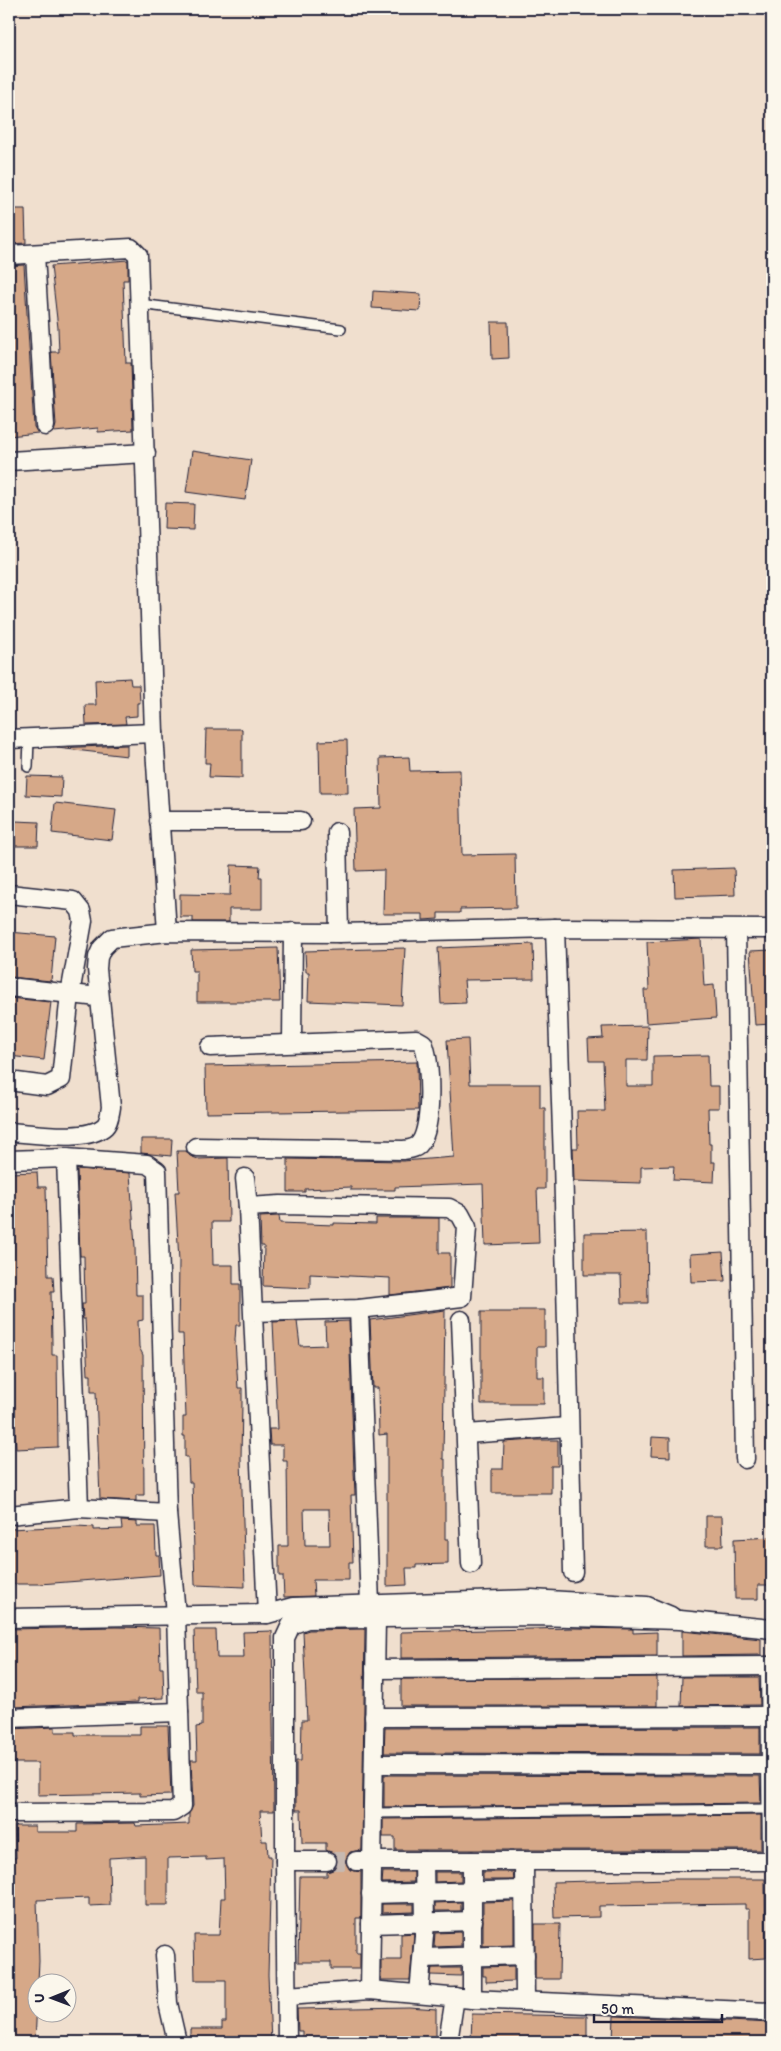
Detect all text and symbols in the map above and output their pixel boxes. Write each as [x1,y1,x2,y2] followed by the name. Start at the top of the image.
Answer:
[28,1974,78,2024] north arrow
[594,1991,721,2023] scale bar
[31,1993,48,2003] text: U
[601,2000,634,2018] text: 50 m

